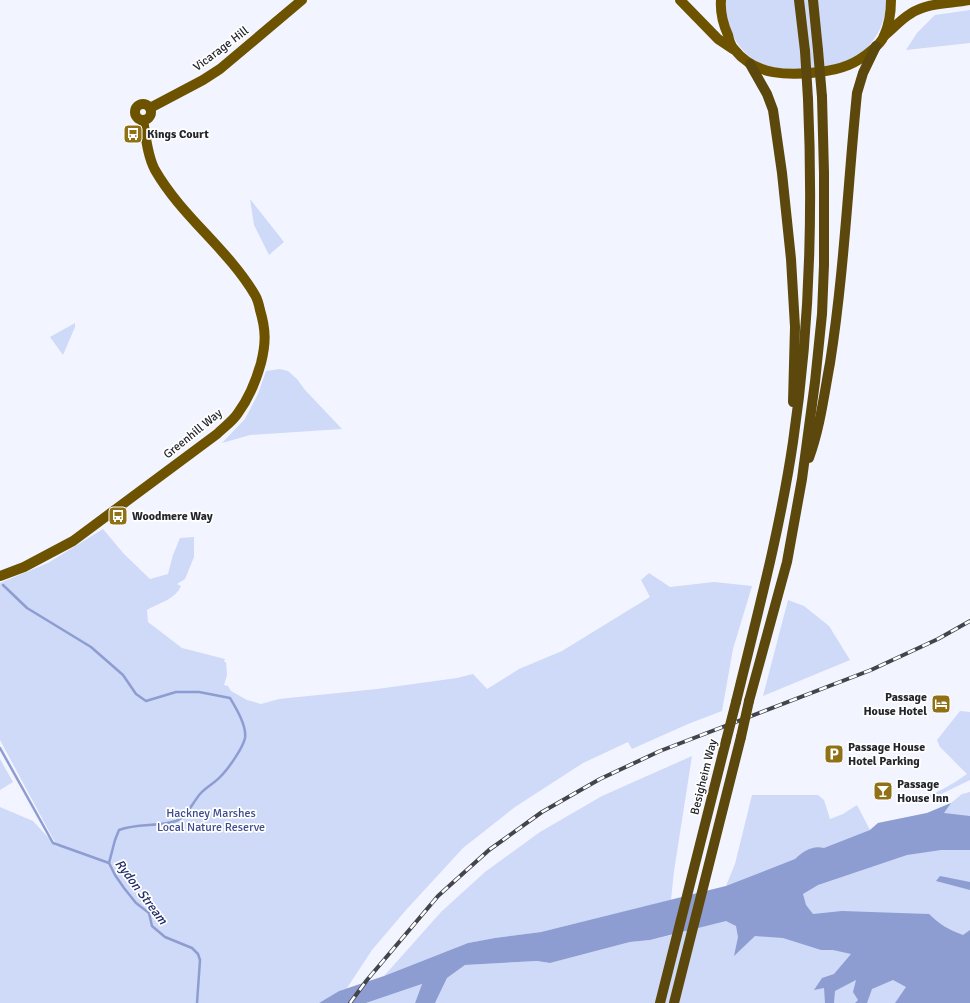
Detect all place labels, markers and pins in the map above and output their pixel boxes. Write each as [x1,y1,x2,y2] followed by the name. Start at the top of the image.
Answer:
[122,123,144,145] bus stop icon: Kings Court
[147,127,209,142] place label: Kings Court
[107,505,129,527] bus stop icon: Woodmere Way
[132,509,213,524] place label: Woodmere Way
[863,690,927,719] place label: Passage House Hotel
[930,693,952,715] hotel icon: Passage House Hotel
[848,740,925,769] place label: Passage House Hotel Parking
[823,743,845,765] parking icon: Passage House Hotel Parking
[897,777,949,806] place label: Passage House Inn
[872,780,894,802] bar icon: Passage House Inn

